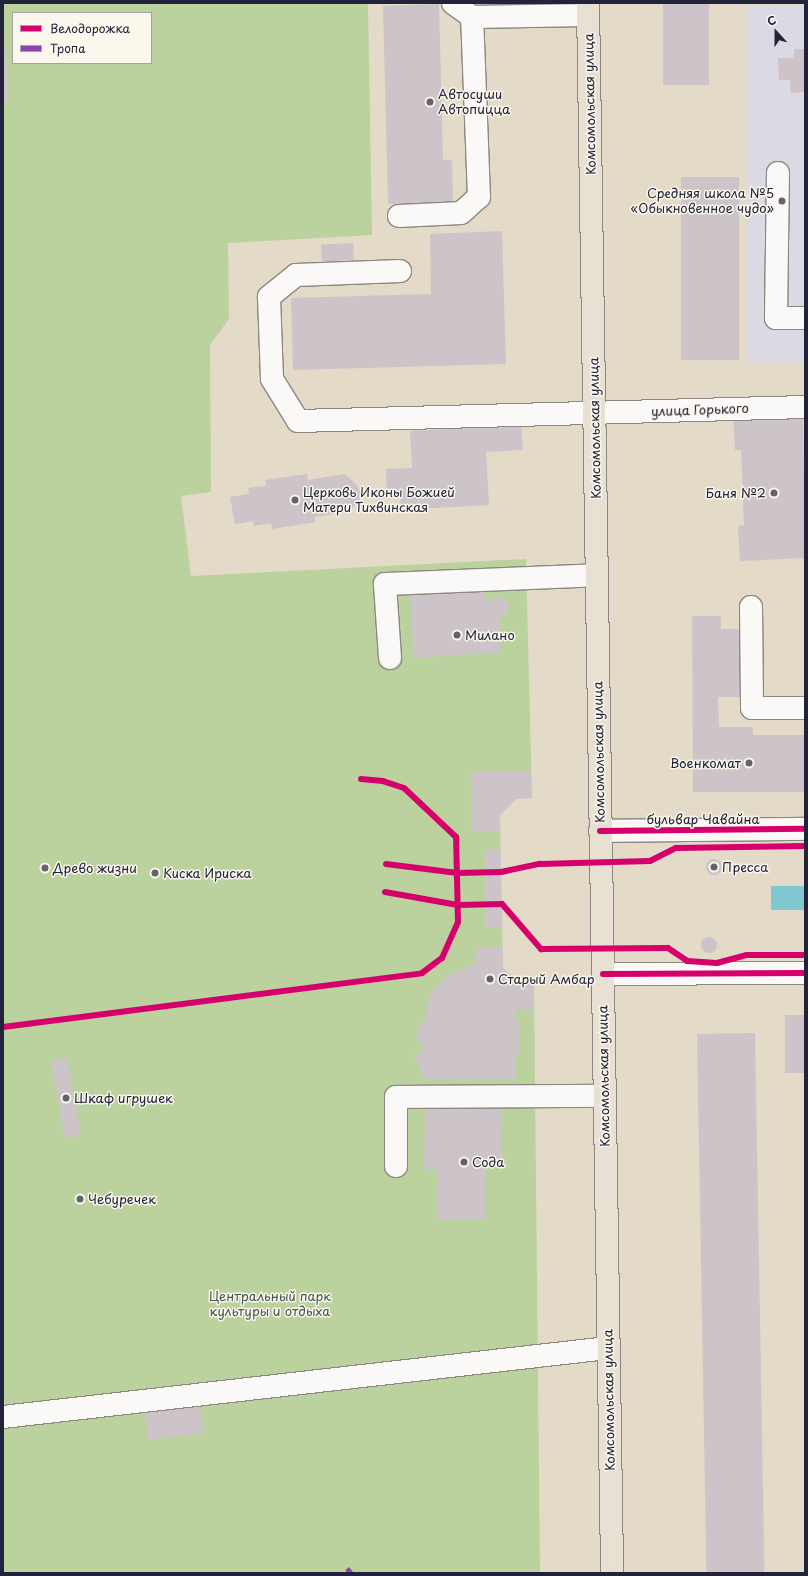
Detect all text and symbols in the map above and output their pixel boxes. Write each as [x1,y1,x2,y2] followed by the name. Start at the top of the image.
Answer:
[765,11,778,30] text: С
[12,12,152,64] legend
[756,12,796,52] north arrow
[50,19,130,37] text: Велодорожка
[581,32,599,176] street label: Комсомольская улица
[50,39,86,57] text: Тропа
[438,87,510,118] place label: Автосуши Автопицца
[425,97,435,107] marker: Автосуши Автопицца
[630,186,774,217] place label: Средняя школа №5 «Обыкновенное чудо»
[777,196,787,206] marker: Средняя школа №5 «Обыкновенное чудо»
[586,356,604,500] street label: Комсомольская улица
[651,400,749,420] street label: улица Горького
[303,485,456,516] place label: Церковь Иконы Божией Матери Тихвинская
[705,485,766,501] place label: Баня №2
[769,488,779,498] marker: Баня №2
[290,495,300,505] marker: Церковь Иконы Божией Матери Тихвинская
[465,627,515,643] place label: Милано
[452,630,462,640] marker: Милано
[590,680,608,824] street label: Комсомольская улица
[670,755,741,771] place label: Военкомат
[744,758,754,768] marker: Военкомат
[646,811,760,827] street label: бульвар Чавайна
[722,859,768,875] place label: Пресса
[53,860,137,876] place label: Древо жизни
[709,862,719,872] marker: Пресса
[40,863,50,873] marker: Древо жизни
[163,865,254,881] place label: Киска Ириска
[150,868,160,878] marker: Киска Ириска
[498,971,595,987] place label: Старый Амбар
[485,974,495,984] marker: Старый Амбар
[595,1004,613,1148] street label: Комсомольская улица
[74,1090,173,1106] place label: Шкаф игрушек
[61,1093,71,1103] marker: Шкаф игрушек
[472,1154,504,1170] place label: Сода
[459,1157,469,1167] marker: Сода
[88,1191,156,1207] place label: Чебуречек
[75,1194,85,1204] marker: Чебуречек
[209,1289,331,1320] park label: Центральный парк культуры и отдыха
[600,1328,618,1472] street label: Комсомольская улица

